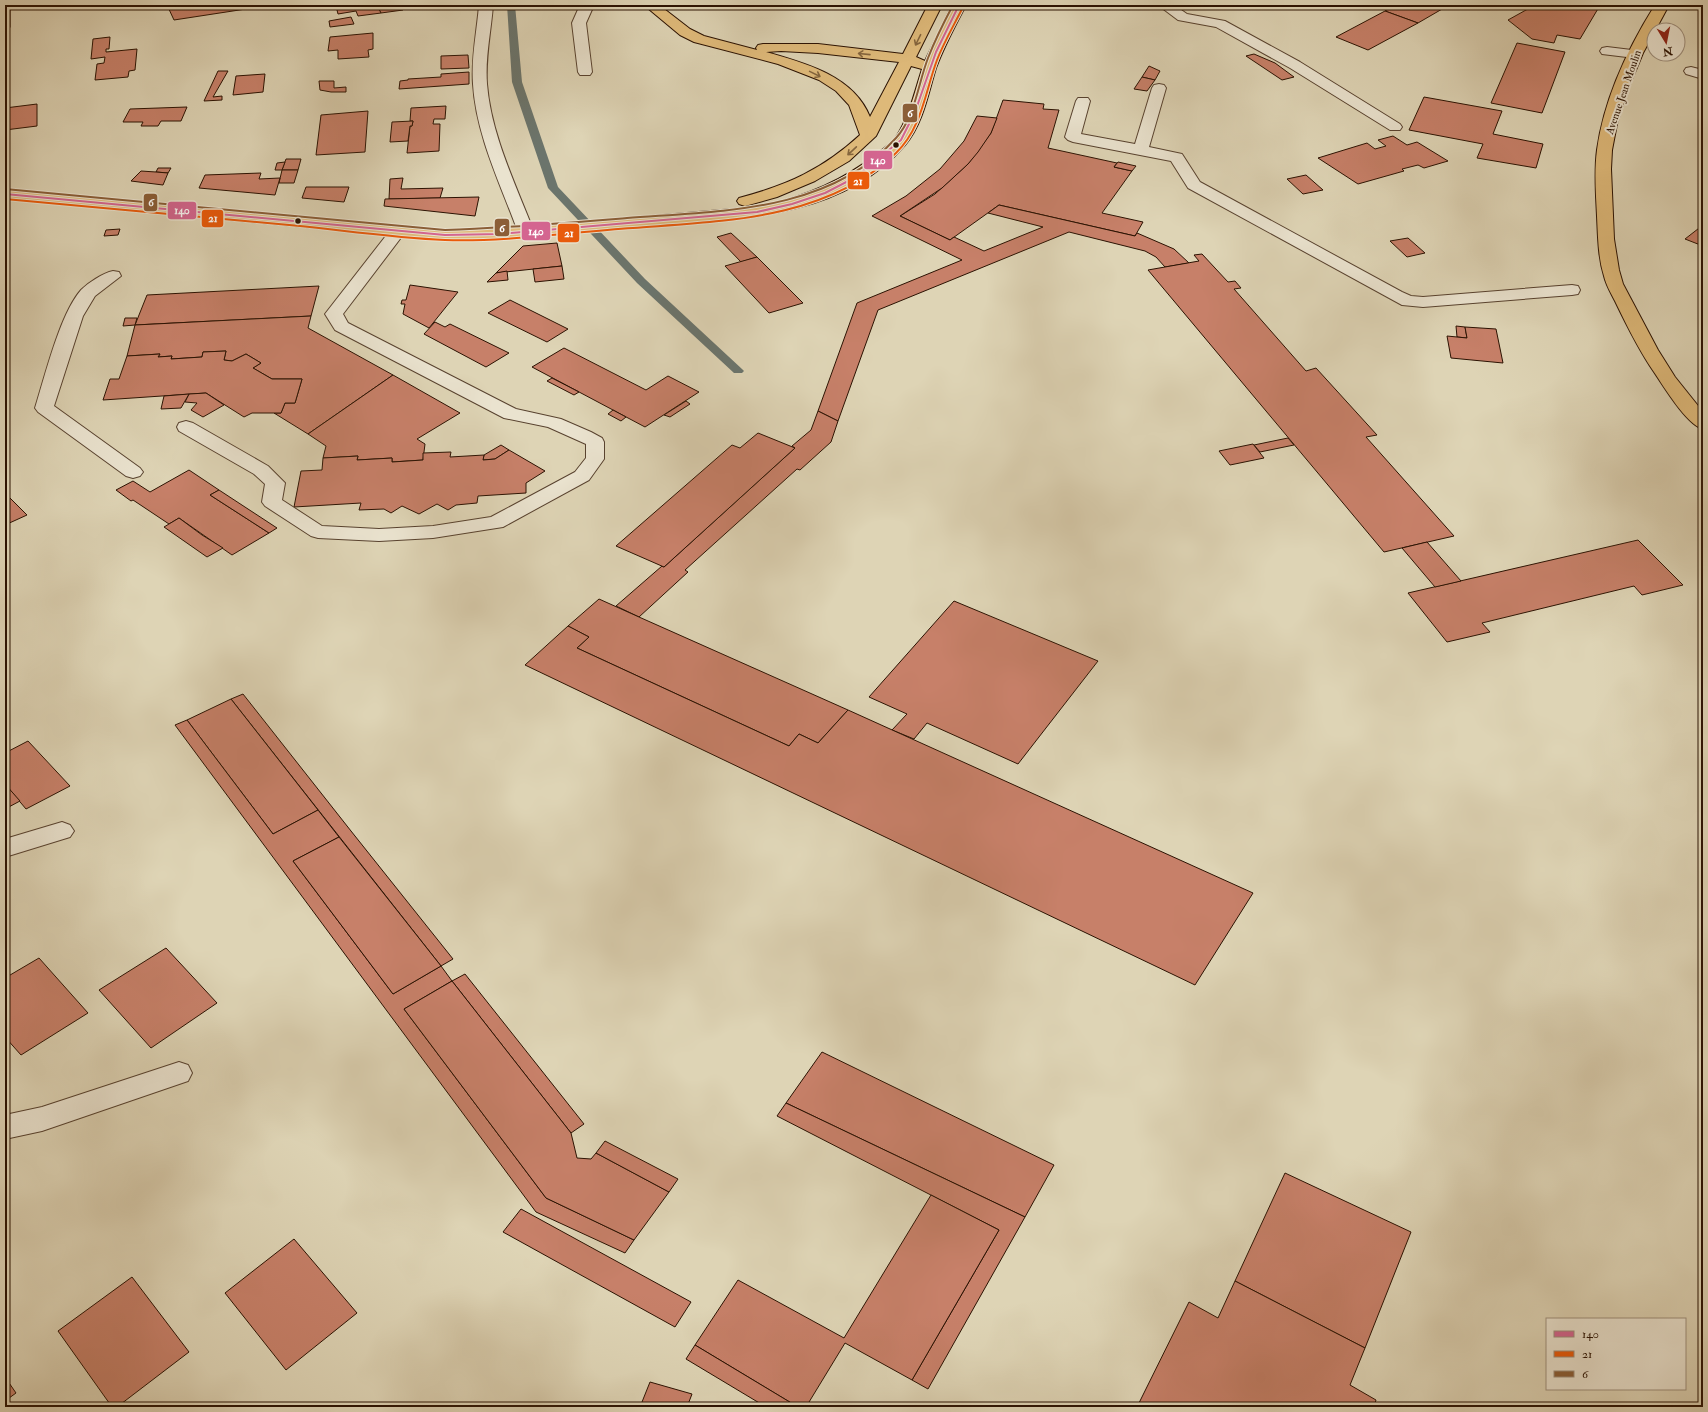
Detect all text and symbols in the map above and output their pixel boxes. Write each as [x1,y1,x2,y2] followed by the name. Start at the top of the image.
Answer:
[1646,22,1686,62] north arrow
[914,34,921,46] one-way arrow
[1661,44,1675,59] text: N
[1603,48,1645,137] street label: Avenue Jean Moulin
[858,51,871,58] one-way arrow
[809,71,821,78] one-way arrow
[902,103,918,123] line badge: 6
[907,107,914,120] text: 6
[891,140,901,150] unlabelled marker
[847,146,857,155] one-way arrow
[863,150,893,170] line badge: 140
[870,154,886,168] text: 140
[847,171,870,190] line badge: 21
[853,175,863,188] text: 21
[143,193,158,212] line badge: 6
[148,196,155,209] text: 6
[167,201,197,220] line badge: 140
[174,204,190,218] text: 140
[201,209,224,228] line badge: 21
[208,212,218,225] text: 21
[293,216,303,226] unlabelled marker
[494,218,510,237] line badge: 6
[521,221,551,241] line badge: 140
[499,222,506,235] text: 6
[557,223,580,243] line badge: 21
[528,225,544,239] text: 140
[564,227,574,240] text: 21
[1546,1318,1686,1390] legend
[1582,1327,1599,1342] text: 140
[1582,1347,1592,1362] text: 21
[1582,1367,1589,1382] text: 6

